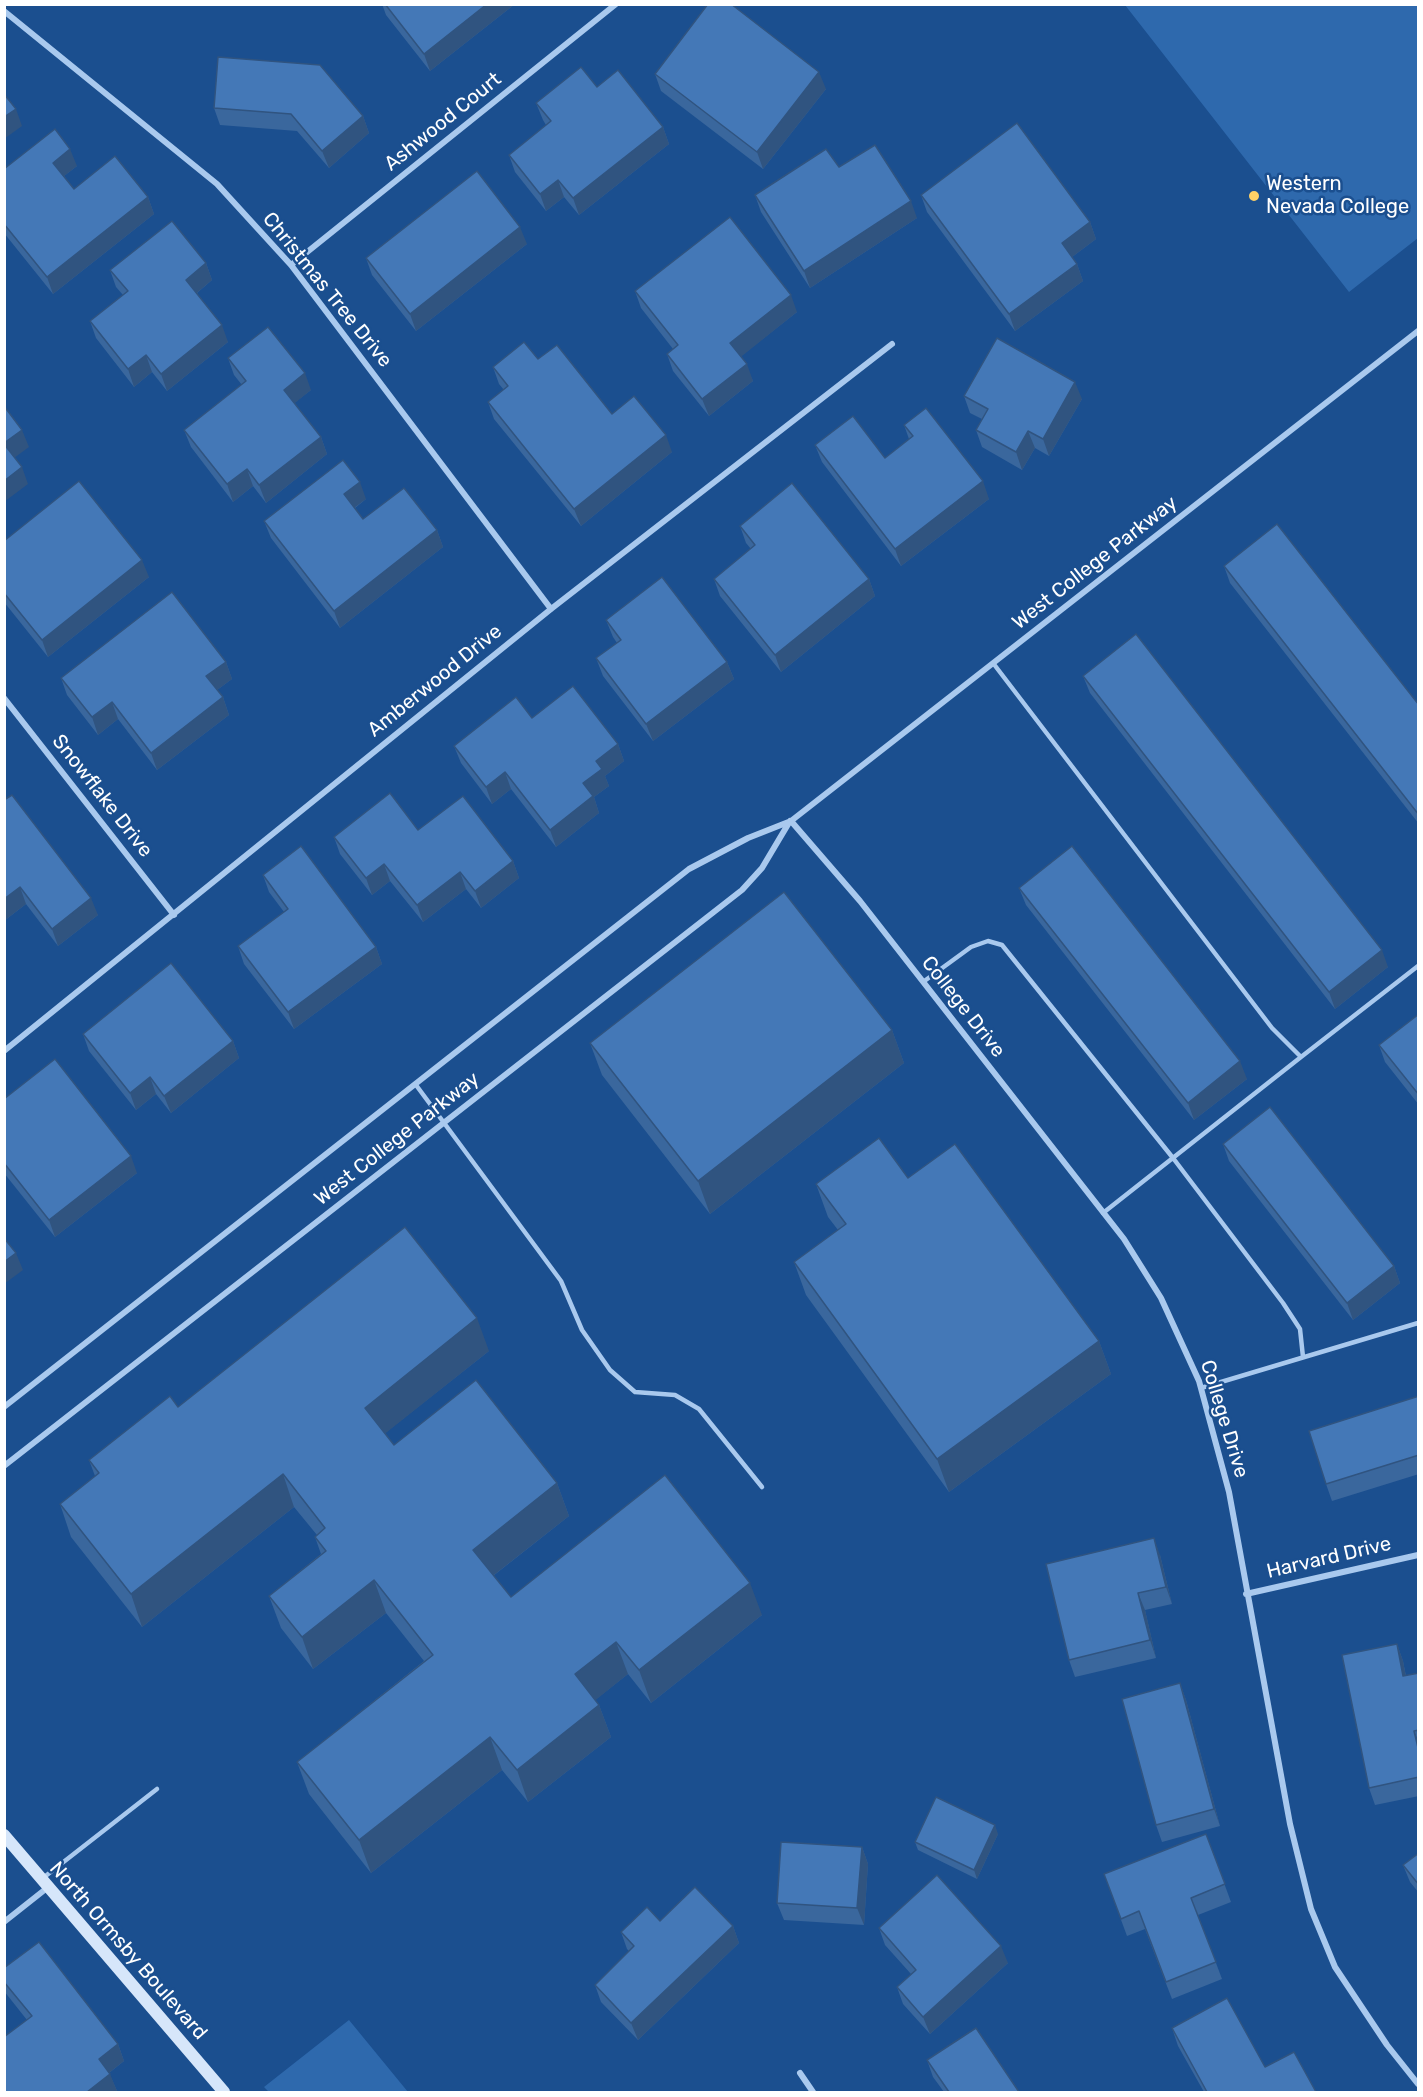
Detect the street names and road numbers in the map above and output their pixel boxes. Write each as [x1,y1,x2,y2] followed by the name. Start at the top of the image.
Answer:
[380,68,506,176] street label: Ashwood Court
[257,208,397,372] street label: Christmas Tree Drive
[1008,491,1182,635] street label: West College Parkway
[363,620,507,742] street label: Amberwood Drive
[47,730,157,862] street label: Snowflake Drive
[916,952,1010,1062] street label: College Drive
[310,1067,484,1211] street label: West College Parkway
[1195,1357,1253,1481] street label: College Drive
[1264,1532,1394,1584] street label: Harvard Drive
[44,1857,212,2045] street label: North Ormsby Boulevard

